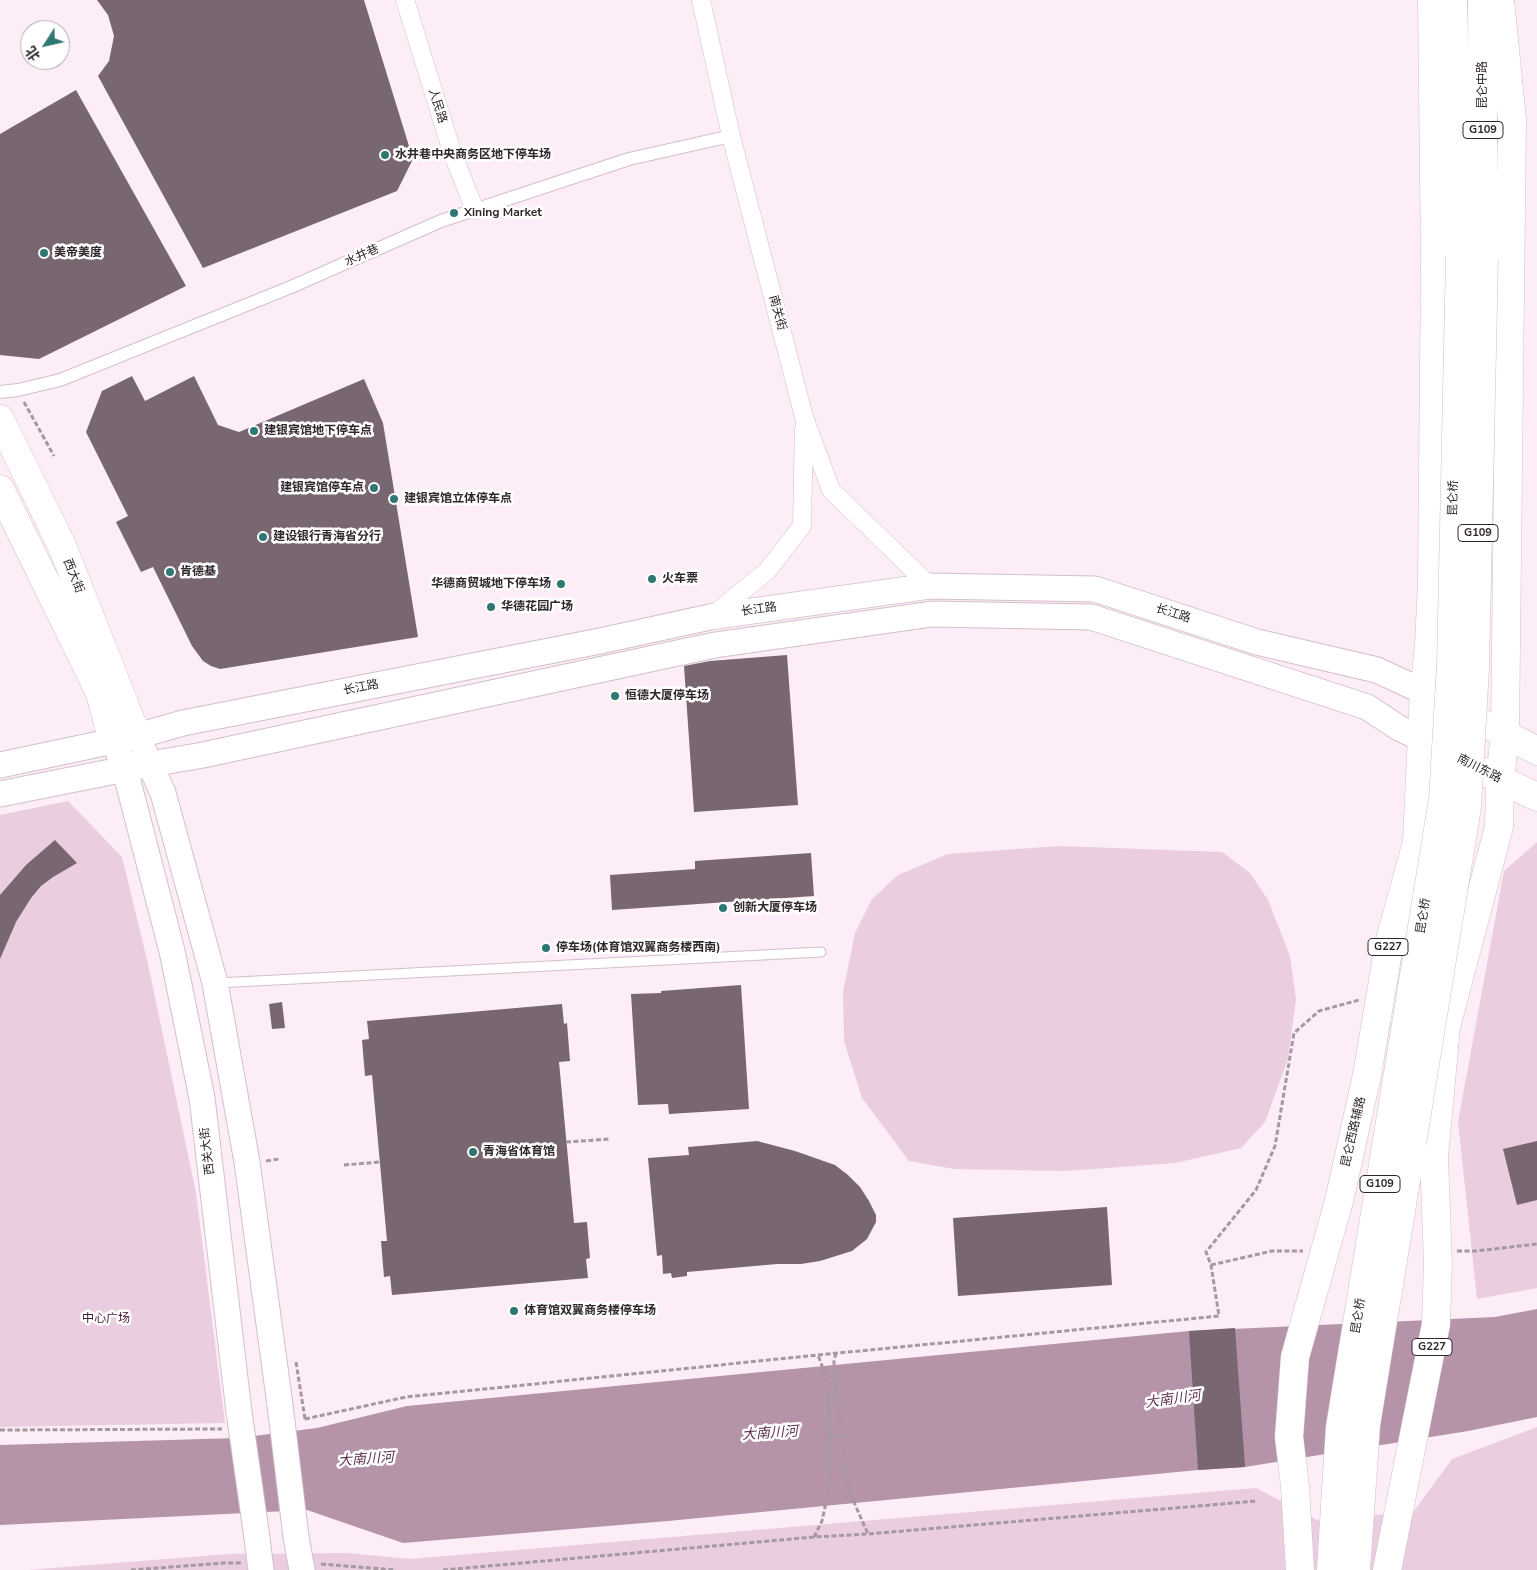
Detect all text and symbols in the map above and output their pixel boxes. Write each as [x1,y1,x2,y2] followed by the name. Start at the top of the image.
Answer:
[20,20,70,70] north arrow
[21,42,45,64] text: 北
[1476,61,1490,109] street label: 昆仑中路
[425,87,449,125] street label: 人民路
[1463,122,1503,138] road number: G109
[395,148,551,162] place label: 水井巷中央商务区地下停车场
[379,149,391,161] marker: 水井巷中央商务区地下停车场
[464,206,542,220] place label: Xining Market
[448,207,460,219] marker: Xining Market
[343,242,381,270] street label: 水井巷
[54,246,102,260] place label: 美帝美度
[38,247,50,259] marker: 美帝美度
[765,294,789,332] street label: 南关街
[264,424,372,438] place label: 建银宾馆地下停车点
[248,425,260,437] marker: 建银宾馆地下停车点
[1446,480,1462,516] street label: 昆仑桥
[280,481,364,495] place label: 建银宾馆停车点
[368,482,380,494] marker: 建银宾馆停车点
[404,492,512,506] place label: 建银宾馆立体停车点
[388,493,400,505] marker: 建银宾馆立体停车点
[1458,524,1498,542] road number: G109
[273,530,381,544] place label: 建设银行青海省分行
[257,531,269,543] marker: 建设银行青海省分行
[60,557,86,595] street label: 西大街
[180,565,216,579] place label: 肯德基
[164,566,176,578] marker: 肯德基
[662,572,698,586] place label: 火车票
[646,573,658,585] marker: 火车票
[431,577,551,591] place label: 华德商贸城地下停车场
[555,578,567,590] marker: 华德商贸城地下停车场
[501,600,573,614] place label: 华德花园广场
[740,600,778,620] street label: 长江路
[485,601,497,613] marker: 华德花园广场
[1154,602,1192,626] street label: 长江路
[342,677,380,699] street label: 长江路
[625,689,709,703] place label: 恒德大厦停车场
[609,690,621,702] marker: 恒德大厦停车场
[1454,752,1504,786] street label: 南川东路
[1414,897,1434,935] street label: 昆仑桥
[733,901,817,915] place label: 创新大厦停车场
[717,902,729,914] marker: 创新大厦停车场
[1368,939,1408,956] road number: G227
[556,941,721,955] place label: 停车场(体育馆双翼商务楼西南)
[540,942,552,954] marker: 停车场(体育馆双翼商务楼西南)
[1339,1095,1369,1169] street label: 昆仑西路辅路
[198,1126,218,1176] street label: 西关大街
[483,1145,555,1159] place label: 青海省体育馆
[467,1146,479,1158] marker: 青海省体育馆
[1360,1176,1400,1192] road number: G109
[1349,1297,1369,1335] street label: 昆仑桥
[524,1304,656,1318] place label: 体育馆双翼商务楼停车场
[508,1305,520,1317] marker: 体育馆双翼商务楼停车场
[82,1312,130,1326] park label: 中心广场
[1412,1338,1452,1355] road number: G227
[1144,1388,1202,1412] water label: 大南川河
[741,1424,799,1444] water label: 大南川河
[337,1450,395,1470] water label: 大南川河

